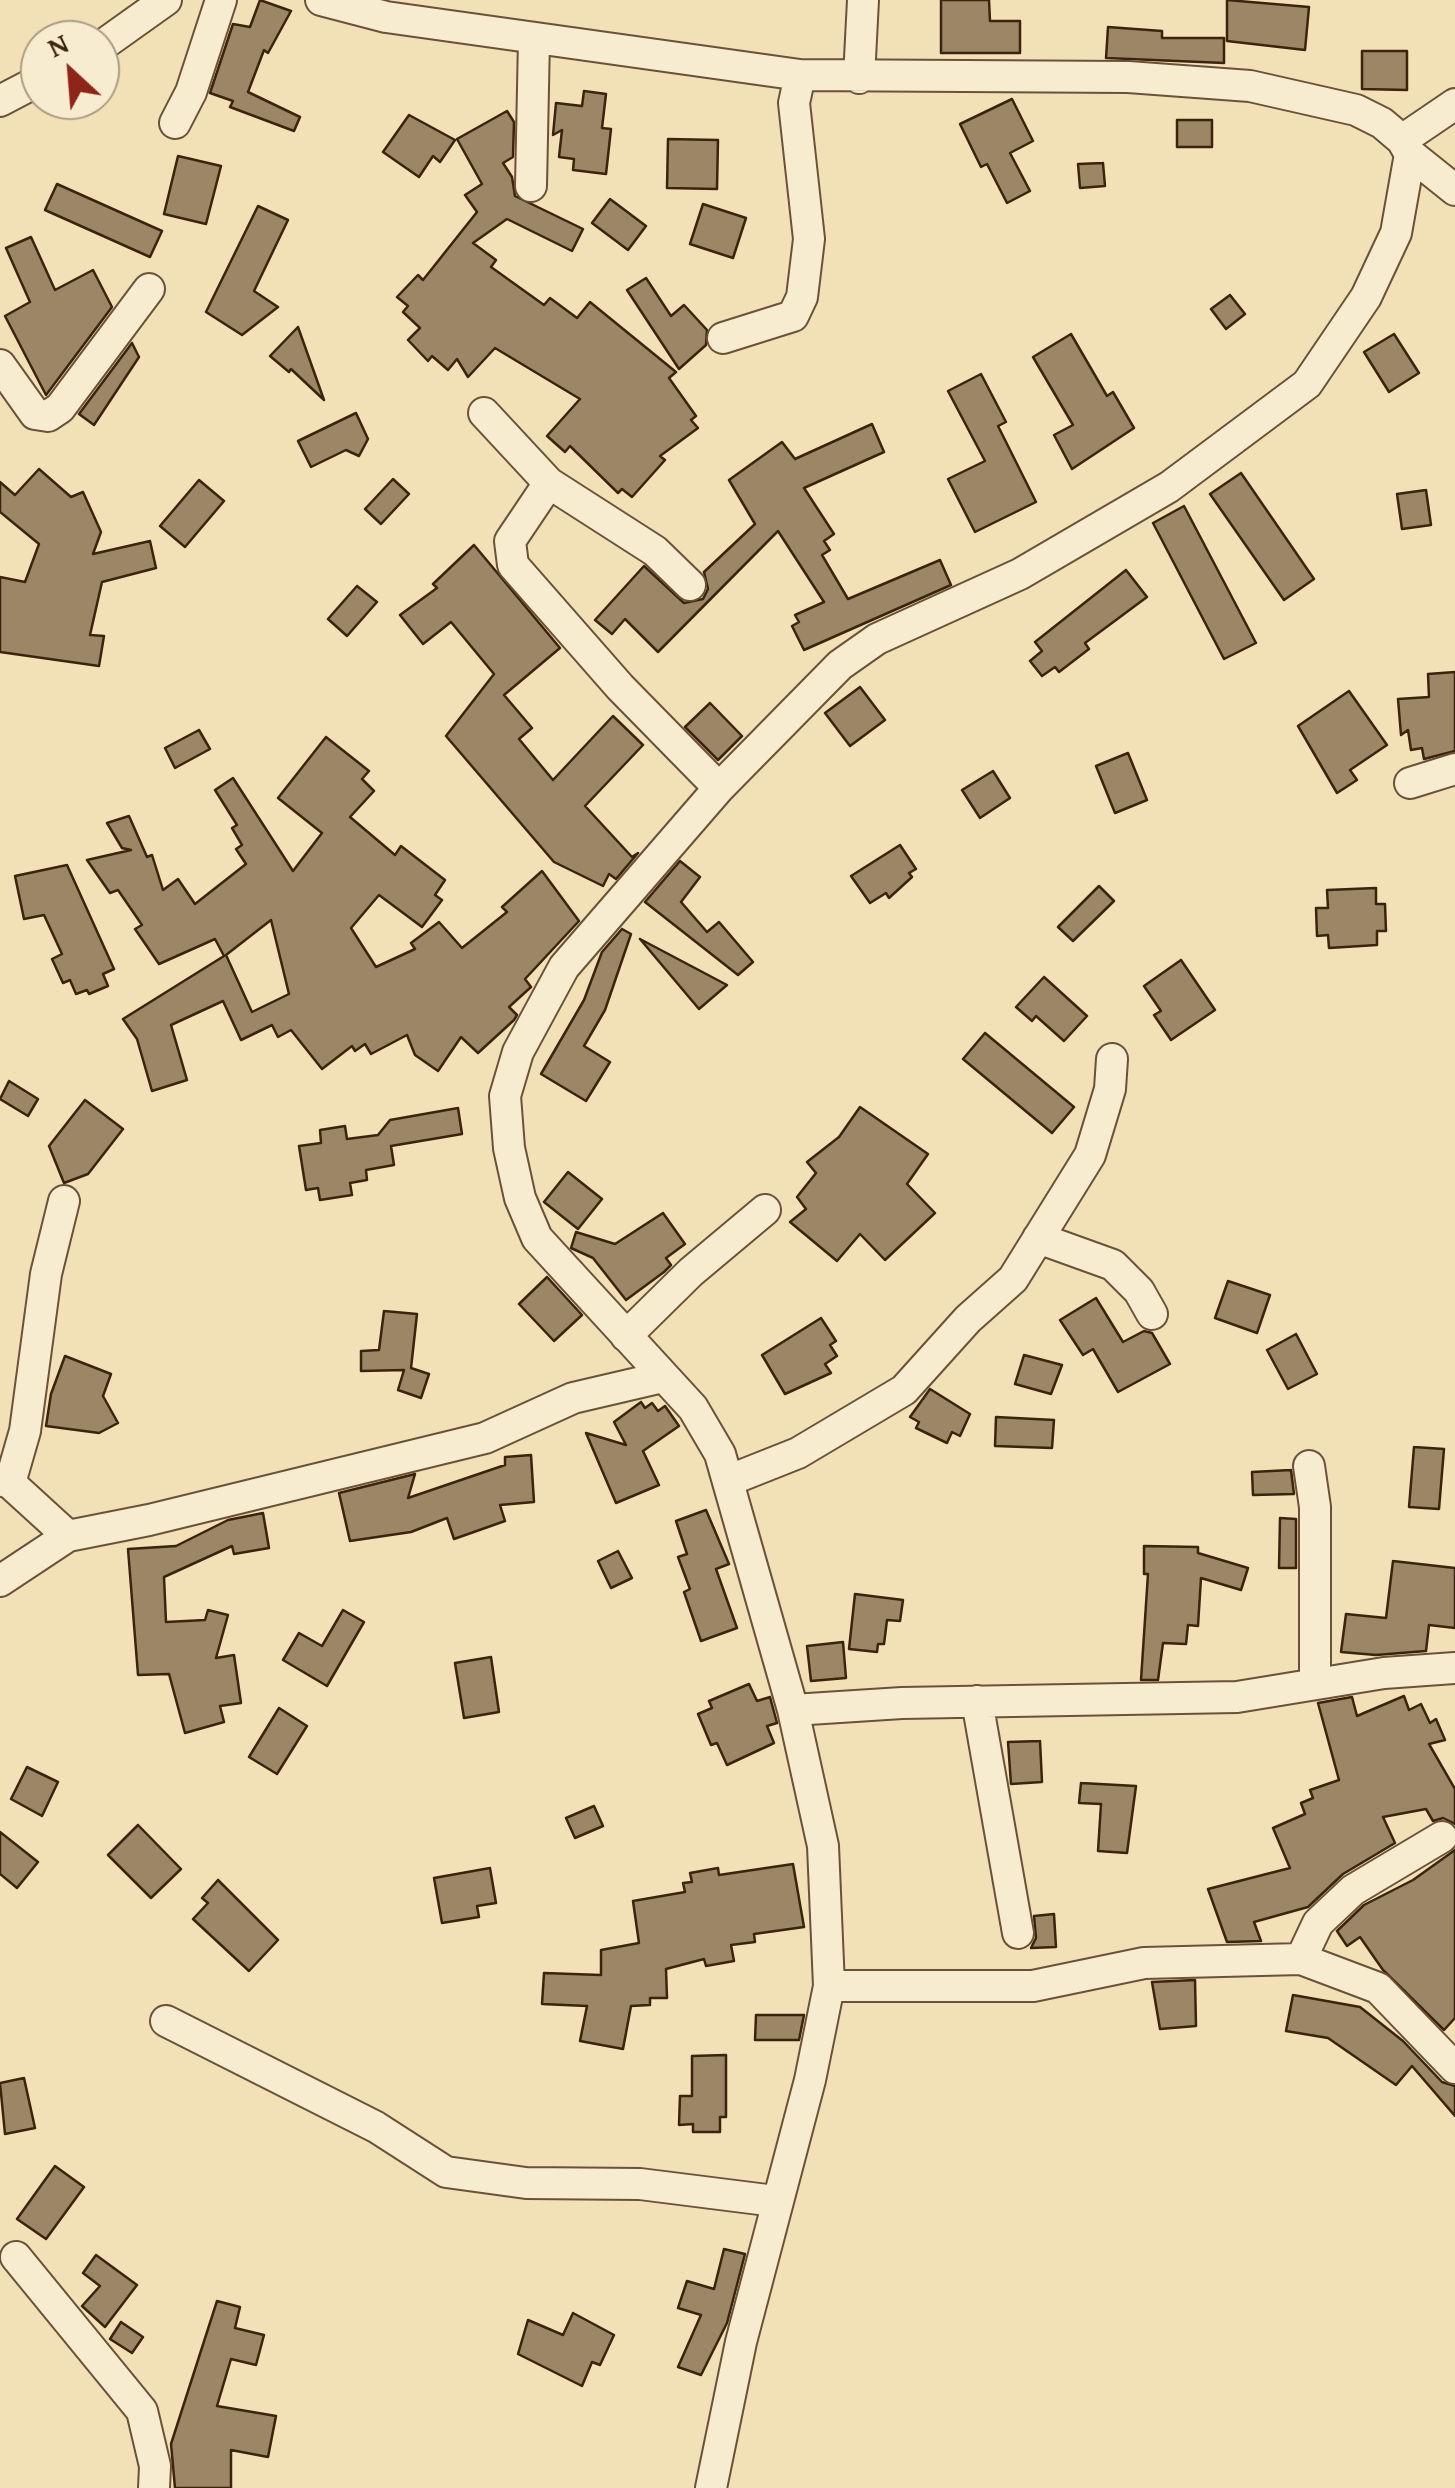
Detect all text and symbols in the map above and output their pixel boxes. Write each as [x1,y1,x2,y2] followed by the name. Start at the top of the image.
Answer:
[20,20,120,120] north arrow
[40,22,75,67] text: N

